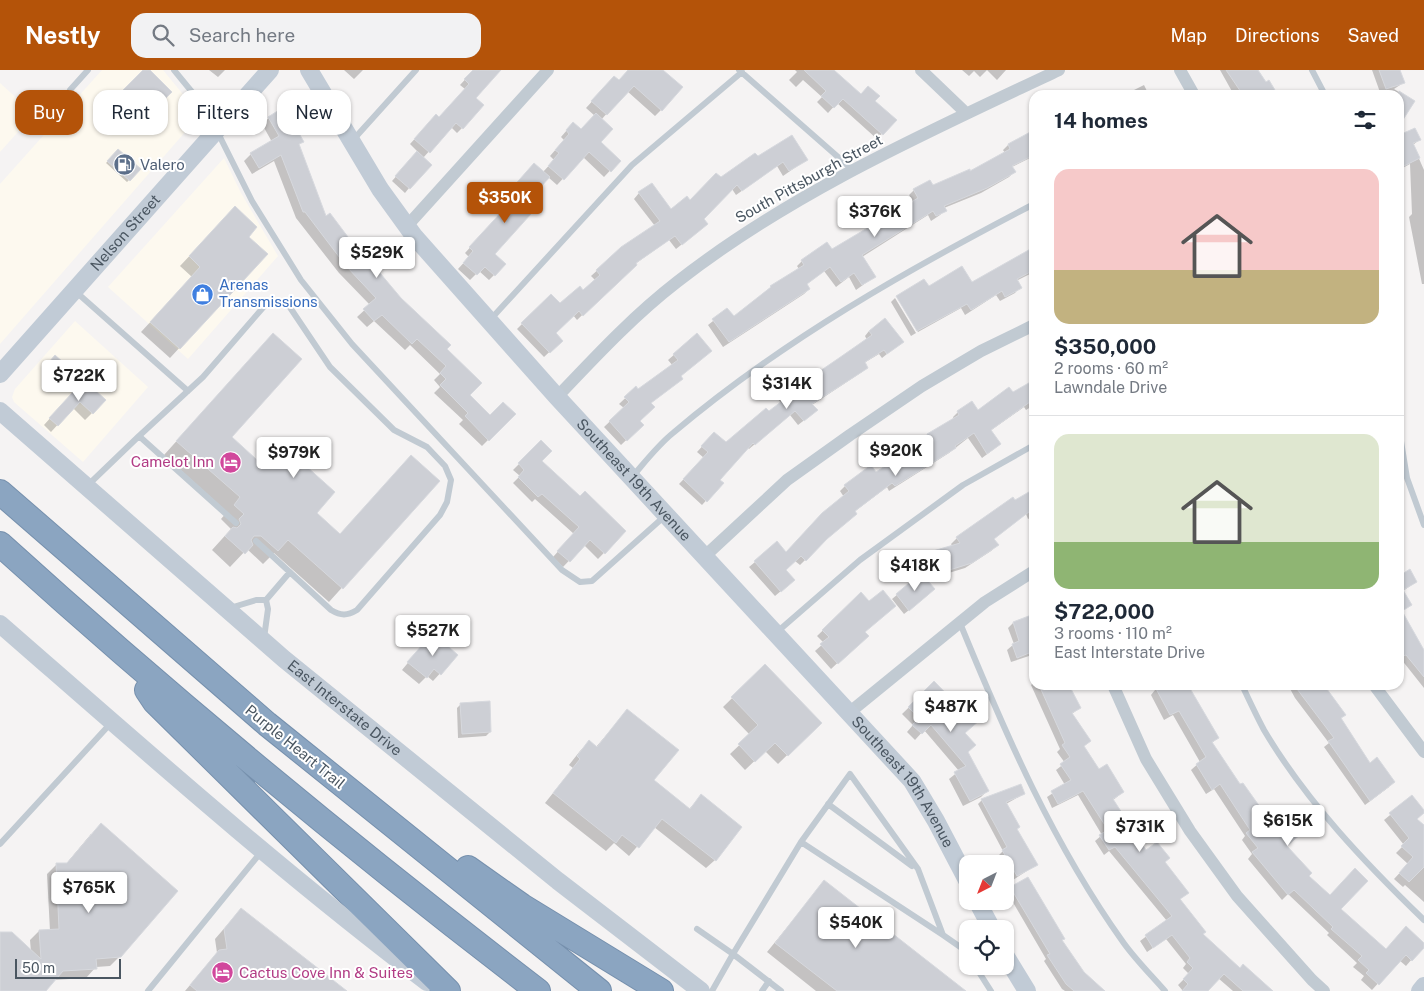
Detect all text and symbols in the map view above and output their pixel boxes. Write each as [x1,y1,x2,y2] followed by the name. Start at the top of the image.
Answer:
[131,13,481,58] search box
[25,21,101,49] text: Nestly
[149,21,177,49] icon: search
[189,24,295,46] text: Search here
[1170,25,1207,46] text: Map
[1235,25,1320,46] text: Directions
[1348,25,1399,46] text: Saved
[15,90,83,135] chip: Buy
[93,90,168,135] chip: Rent
[178,90,267,135] chip: Filters
[277,90,351,135] chip: New
[1351,106,1379,134] icon: filters
[1054,108,1148,133] text: 14 homes
[732,131,886,226] street label: South Pittsburgh Street
[112,153,136,177] fuel station icon: Valero
[140,156,185,173] place label: Valero
[470,182,540,224] pin: $350K
[478,188,532,207] text: $350K
[87,191,164,274] street label: Nelson Street
[840,196,910,238] pin: $376K
[1172,201,1262,291] icon: home
[848,202,902,221] text: $376K
[342,236,412,279] pin: $529K
[350,243,404,262] text: $529K
[219,276,318,310] place label: Arenas Transmissions
[191,282,215,306] shop icon: Arenas Transmissions
[1054,334,1156,359] text: $350,000
[1054,359,1168,378] text: 2 rooms · 60 m²
[44,360,114,402] pin: $722K
[53,366,105,385] text: $722K
[752,368,822,410] pin: $314K
[762,374,812,393] text: $314K
[1054,378,1167,397] text: Lawndale Drive
[573,415,695,544] street label: Southeast 19th Avenue
[861,434,931,477] pin: $920K
[259,436,329,479] pin: $979K
[869,441,923,460] text: $920K
[267,443,321,462] text: $979K
[218,450,242,474] hotel icon: Camelot Inn
[131,453,214,470] place label: Camelot Inn
[1172,467,1262,557] icon: home
[880,550,950,592] pin: $418K
[890,556,940,575] text: $418K
[1054,599,1154,624] text: $722,000
[398,614,468,657] pin: $527K
[406,621,460,640] text: $527K
[1054,624,1172,643] text: 3 rooms · 110 m²
[1054,643,1205,662] text: East Interstate Drive
[284,656,405,759] street label: East Interstate Drive
[916,690,986,733] pin: $487K
[924,697,978,716] text: $487K
[242,701,349,792] street label: Purple Heart Trail
[848,712,957,850] street label: Southeast 19th Avenue
[1253,804,1323,847] pin: $615K
[1105,810,1175,853] pin: $731K
[1263,811,1313,830] text: $615K
[1115,817,1165,836] text: $731K
[959,855,1014,910] north arrow
[959,855,1014,975] map controls
[54,872,124,914] pin: $765K
[62,878,116,897] text: $765K
[821,906,891,949] pin: $540K
[829,913,883,932] text: $540K
[959,920,1014,975] button: locate
[15,956,121,979] scale bar
[22,960,55,976] text: 50 m
[211,961,235,985] hotel icon: Cactus Cove Inn & Suites
[239,964,413,981] place label: Cactus Cove Inn & Suites

